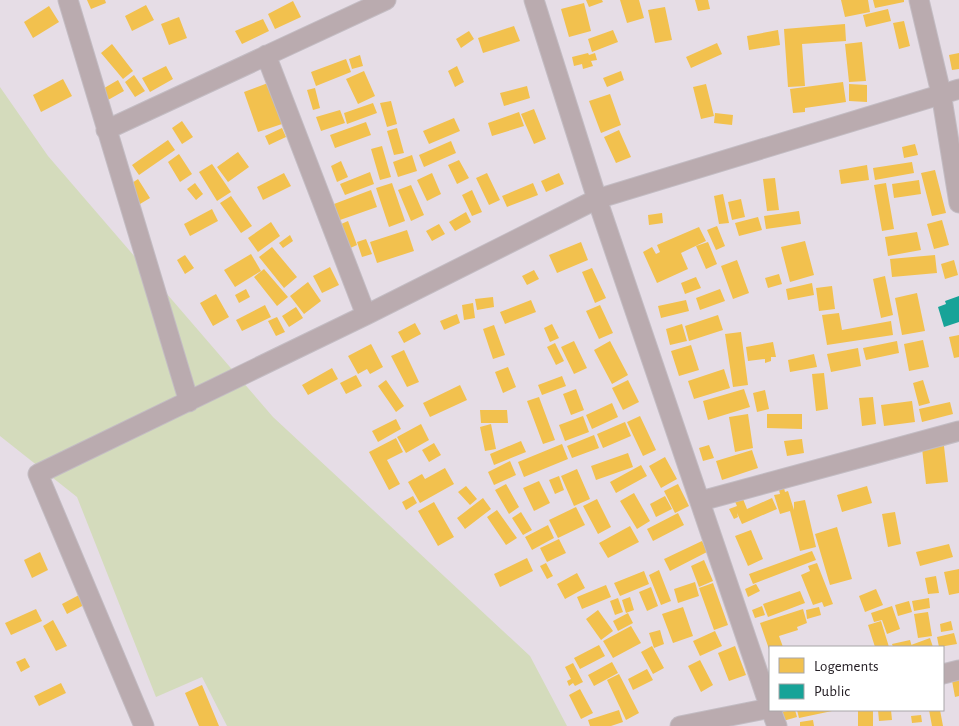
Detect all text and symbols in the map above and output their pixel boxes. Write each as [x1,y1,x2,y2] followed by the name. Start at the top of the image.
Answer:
[769,646,944,711] legend
[814,659,879,674] text: Logements
[814,684,850,699] text: Public

